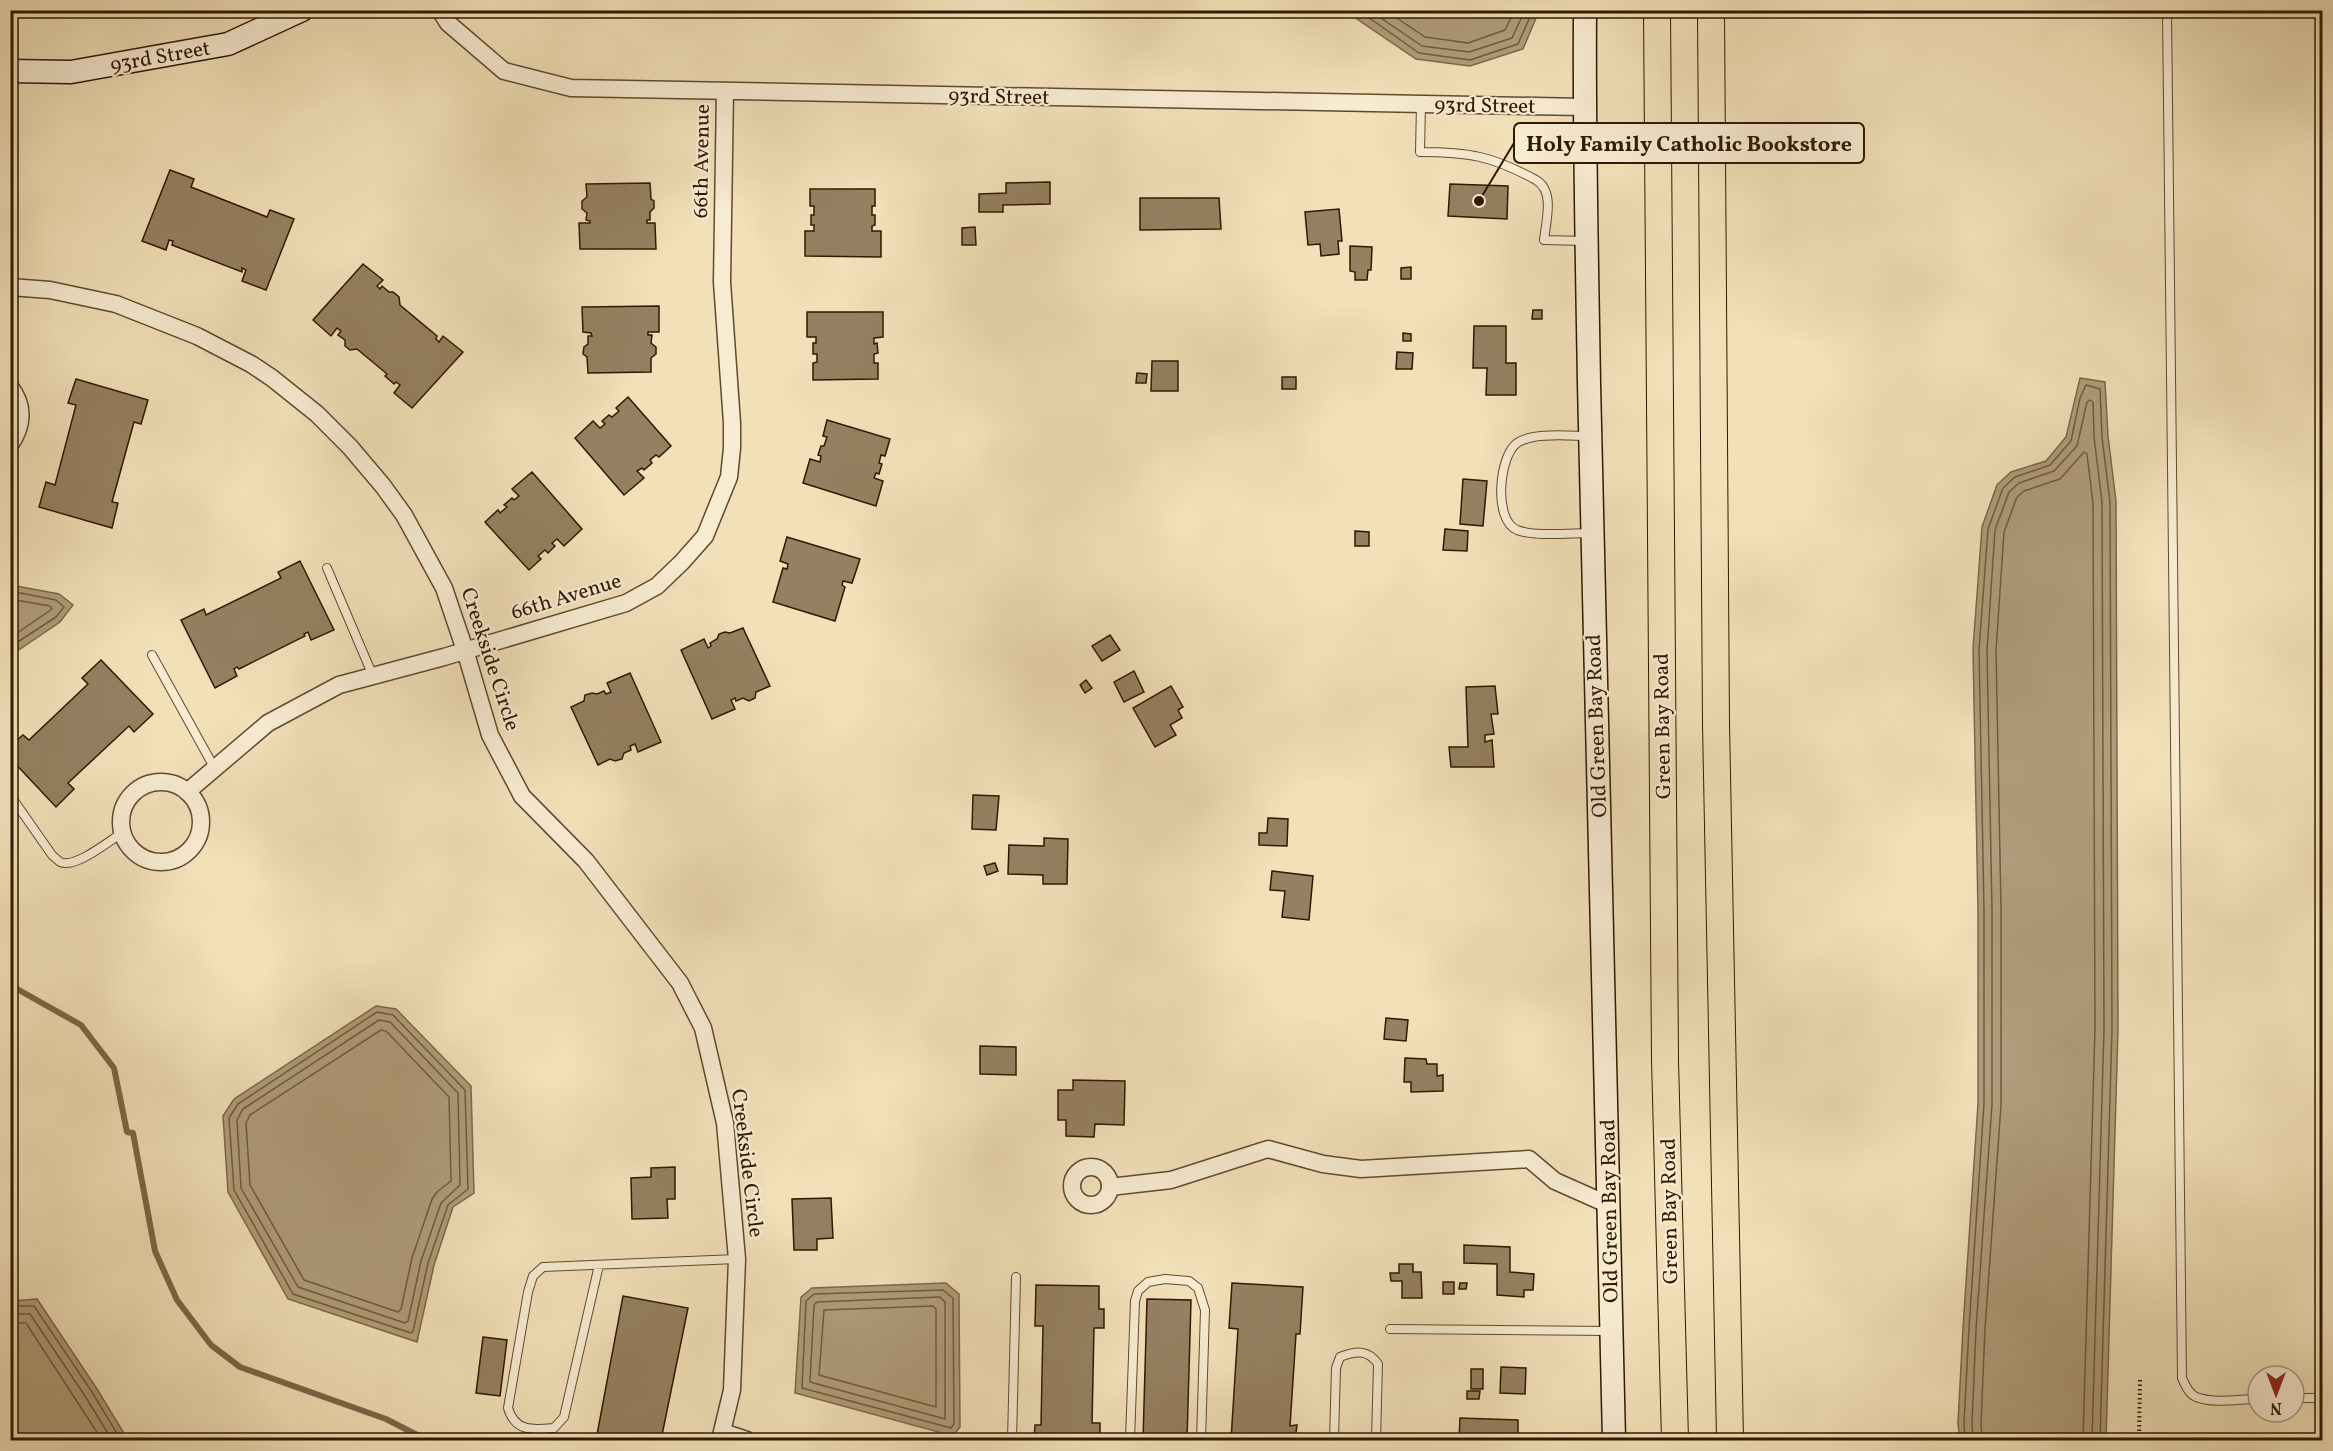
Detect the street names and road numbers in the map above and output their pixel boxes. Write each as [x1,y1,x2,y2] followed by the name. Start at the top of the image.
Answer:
[108,34,213,81] street label: 93rd Street
[948,82,1050,113] street label: 93rd Street
[1434,91,1536,122] street label: 93rd Street
[687,104,718,218] street label: 66th Avenue
[508,567,625,628] street label: 66th Avenue
[453,584,526,735] street label: Creekside Circle
[1580,634,1615,818] street label: Old Green Bay Road
[1648,653,1679,799] street label: Green Bay Road
[723,1087,770,1239] street label: Creekside Circle
[1594,1119,1627,1303] street label: Old Green Bay Road
[1655,1138,1686,1284] street label: Green Bay Road

